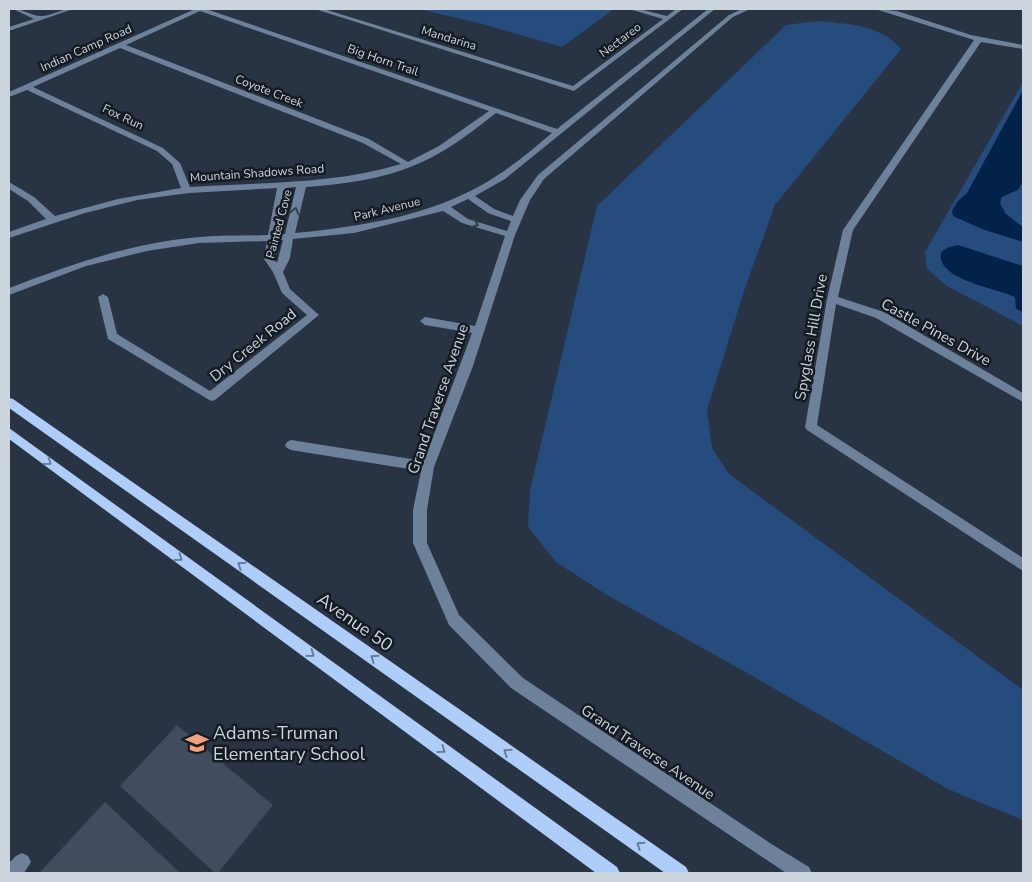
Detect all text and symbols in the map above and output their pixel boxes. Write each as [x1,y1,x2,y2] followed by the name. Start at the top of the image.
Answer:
[596,19,645,61] street label: Nectareo
[38,21,134,75] street label: Indian Camp Road
[419,22,479,54] street label: Mandarina
[345,40,421,80] street label: Big Horn Trail
[233,71,306,112] street label: Coyote Creek
[100,100,146,134] street label: Fox Run
[189,160,325,186] street label: Mountain Shadows Road
[262,188,296,260] street label: Painted Cove
[352,193,422,225] street label: Park Avenue
[289,206,300,215] one-way arrow
[471,218,479,228] one-way arrow
[790,272,832,402] street label: Spyglass Hill Drive
[878,294,994,370] street label: Castle Pines Drive
[205,304,301,386] street label: Dry Creek Road
[403,321,473,477] street label: Grand Traverse Avenue
[42,456,52,465] one-way arrow
[173,552,183,561] one-way arrow
[238,562,247,571] one-way arrow
[312,587,398,657] street label: Avenue 50
[305,648,315,657] one-way arrow
[371,655,380,664] one-way arrow
[577,700,719,804] street label: Grand Traverse Avenue
[213,721,366,766] place label: Adams-Truman Elementary School
[184,730,210,756] school or university icon: Adams-Truman Elementary School
[436,744,445,752] one-way arrow
[504,749,513,758] one-way arrow
[637,842,646,851] one-way arrow

